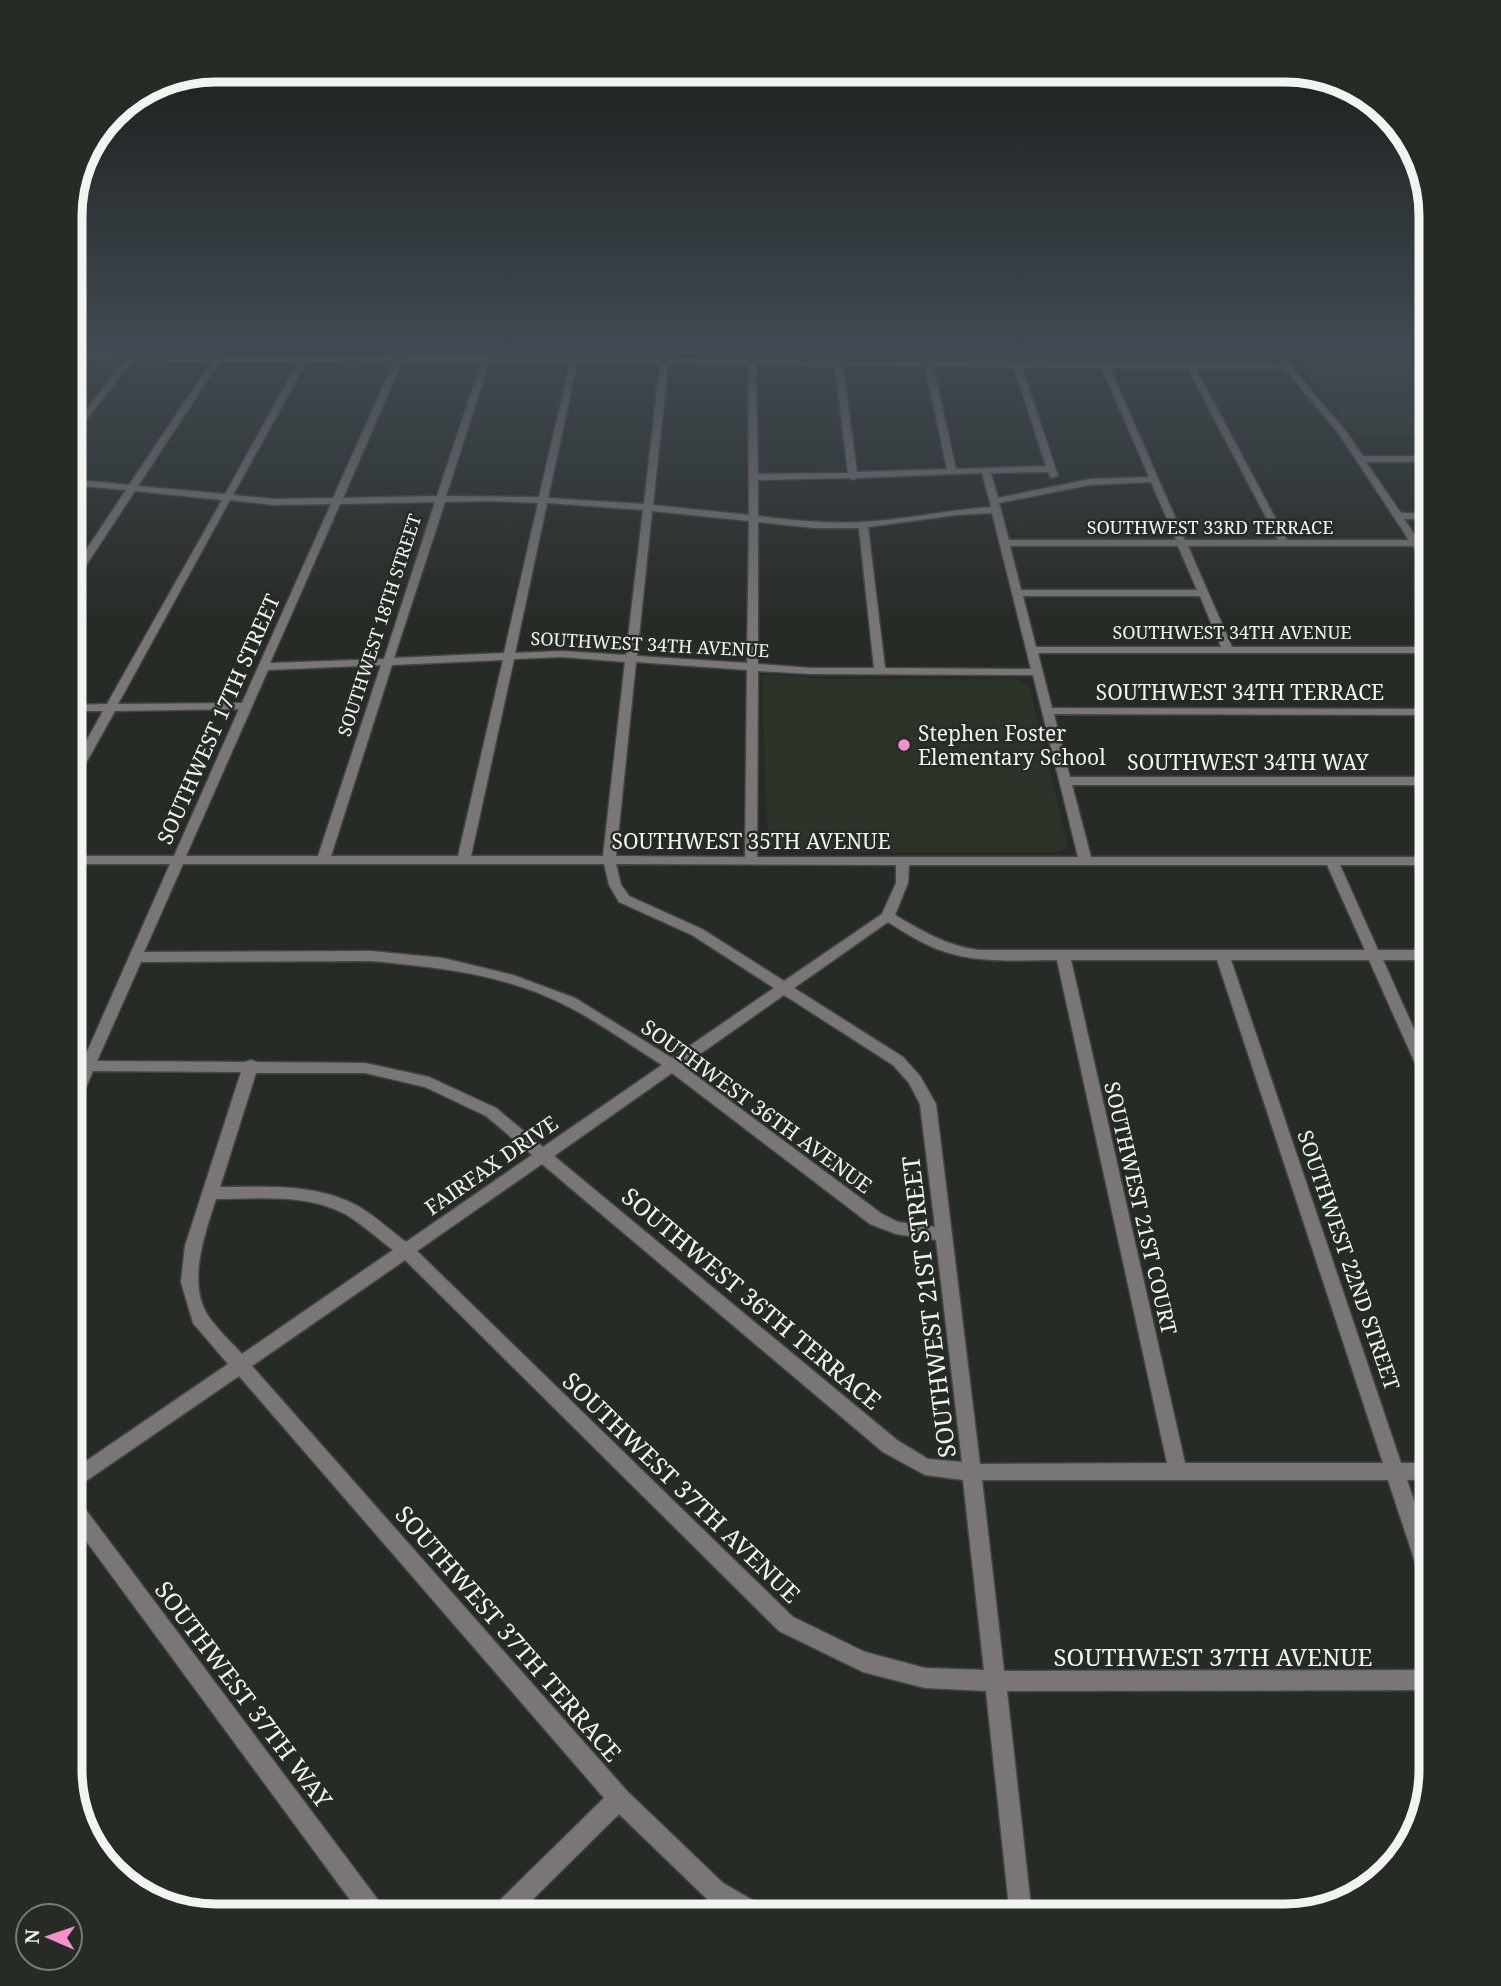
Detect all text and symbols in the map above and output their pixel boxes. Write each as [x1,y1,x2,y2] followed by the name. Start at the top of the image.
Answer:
[332,511,426,739] street label: SOUTHWEST 18TH STREET
[1087,515,1333,539] street label: SOUTHWEST 33RD TERRACE
[150,589,286,849] street label: SOUTHWEST 17TH STREET
[1112,620,1352,644] street label: SOUTHWEST 34TH AVENUE
[530,626,770,662] street label: SOUTHWEST 34TH AVENUE
[1096,678,1384,706] street label: SOUTHWEST 34TH TERRACE
[918,719,1106,771] place label: Stephen Foster Elementary School
[896,737,912,753] marker: Stephen Foster Elementary School
[1127,748,1370,776] street label: SOUTHWEST 34TH WAY
[611,827,891,855] street label: SOUTHWEST 35TH AVENUE
[636,1013,878,1199] street label: SOUTHWEST 36TH AVENUE
[1098,1079,1184,1337] street label: SOUTHWEST 21ST COURT
[419,1109,563,1221] street label: FAIRFAX DRIVE
[1291,1126,1407,1394] street label: SOUTHWEST 22ND STREET
[893,1154,963,1460] street label: SOUTHWEST 21ST STREET
[615,1179,889,1417] street label: SOUTHWEST 36TH TERRACE
[556,1364,808,1610] street label: SOUTHWEST 37TH AVENUE
[388,1498,630,1768] street label: SOUTHWEST 37TH TERRACE
[148,1574,341,1815] street label: SOUTHWEST 37TH WAY
[1054,1640,1372,1673] street label: SOUTHWEST 37TH AVENUE
[14,1902,84,1972] north arrow
[19,1928,45,1944] text: N

